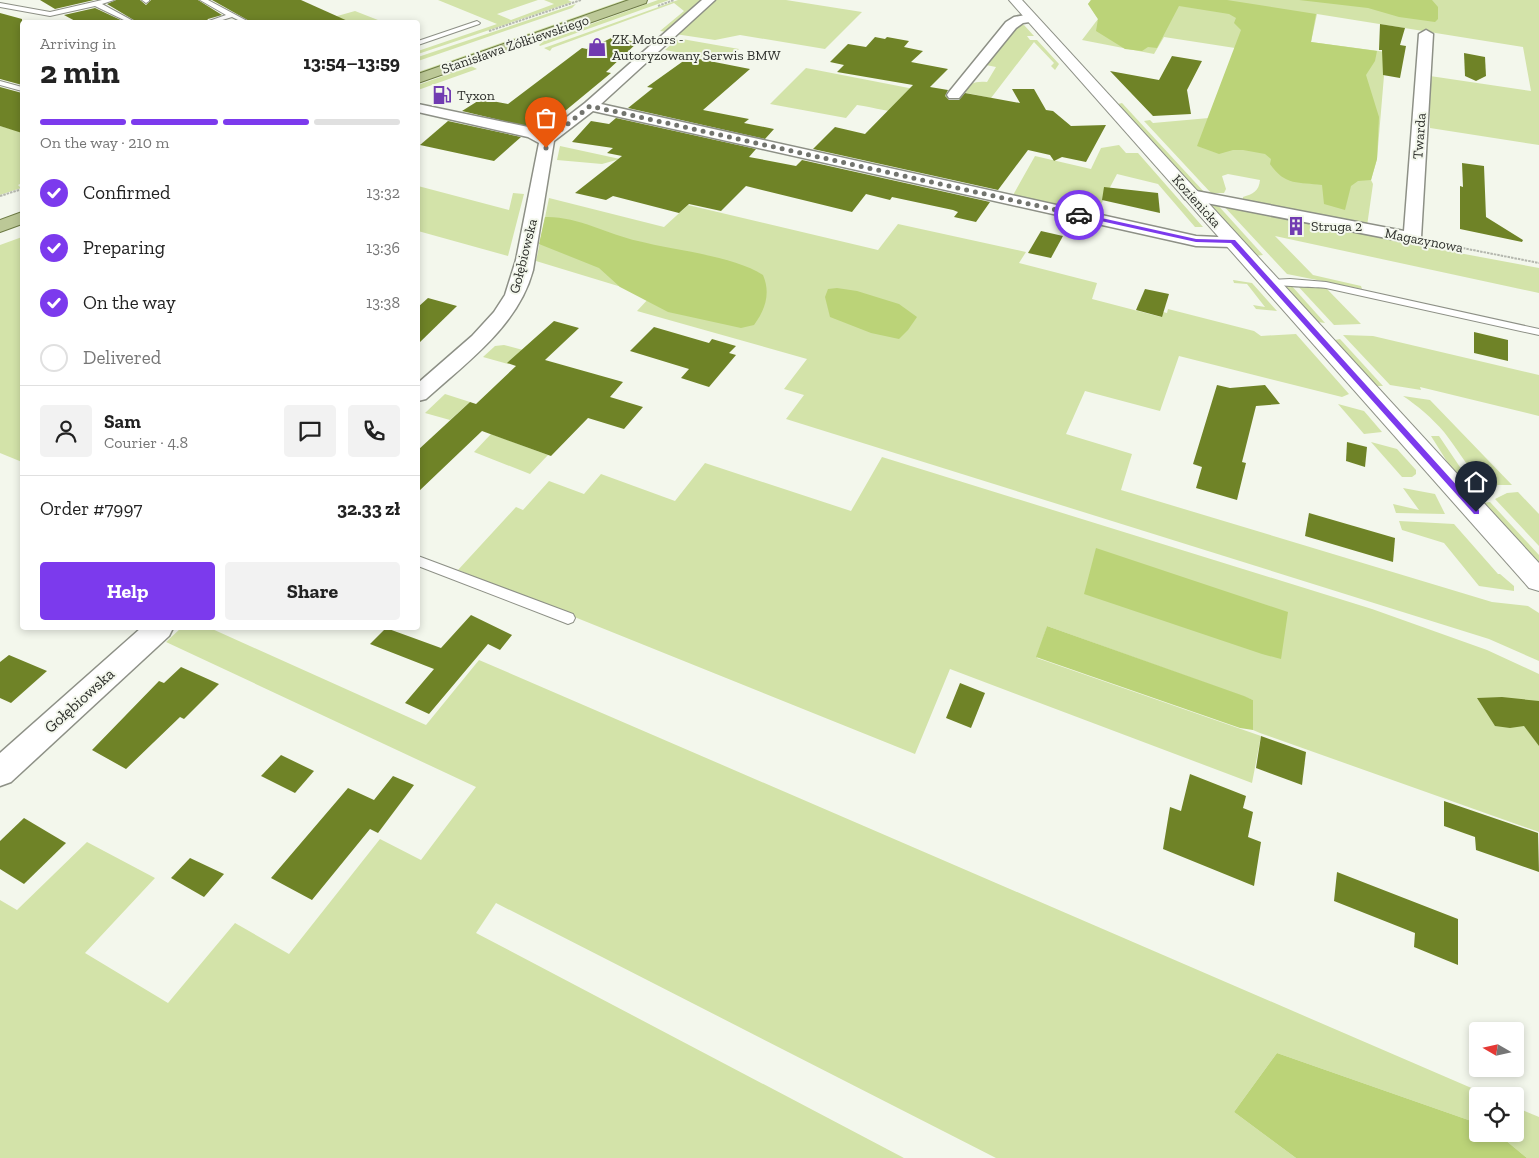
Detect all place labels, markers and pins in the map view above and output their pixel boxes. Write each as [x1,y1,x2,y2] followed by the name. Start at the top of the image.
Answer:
[612,31,781,64] place label: ZK Motors - Autoryzowany Serwis BMW
[586,36,608,58] shop icon: ZK Motors - Autoryzowany Serwis BMW
[431,84,453,106] fuel station icon: Tyxon
[457,87,495,104] place label: Tyxon
[525,97,567,148] pin
[1285,215,1307,237] building icon: Struga 2
[1311,218,1362,235] place label: Struga 2
[1455,461,1497,512] pin

